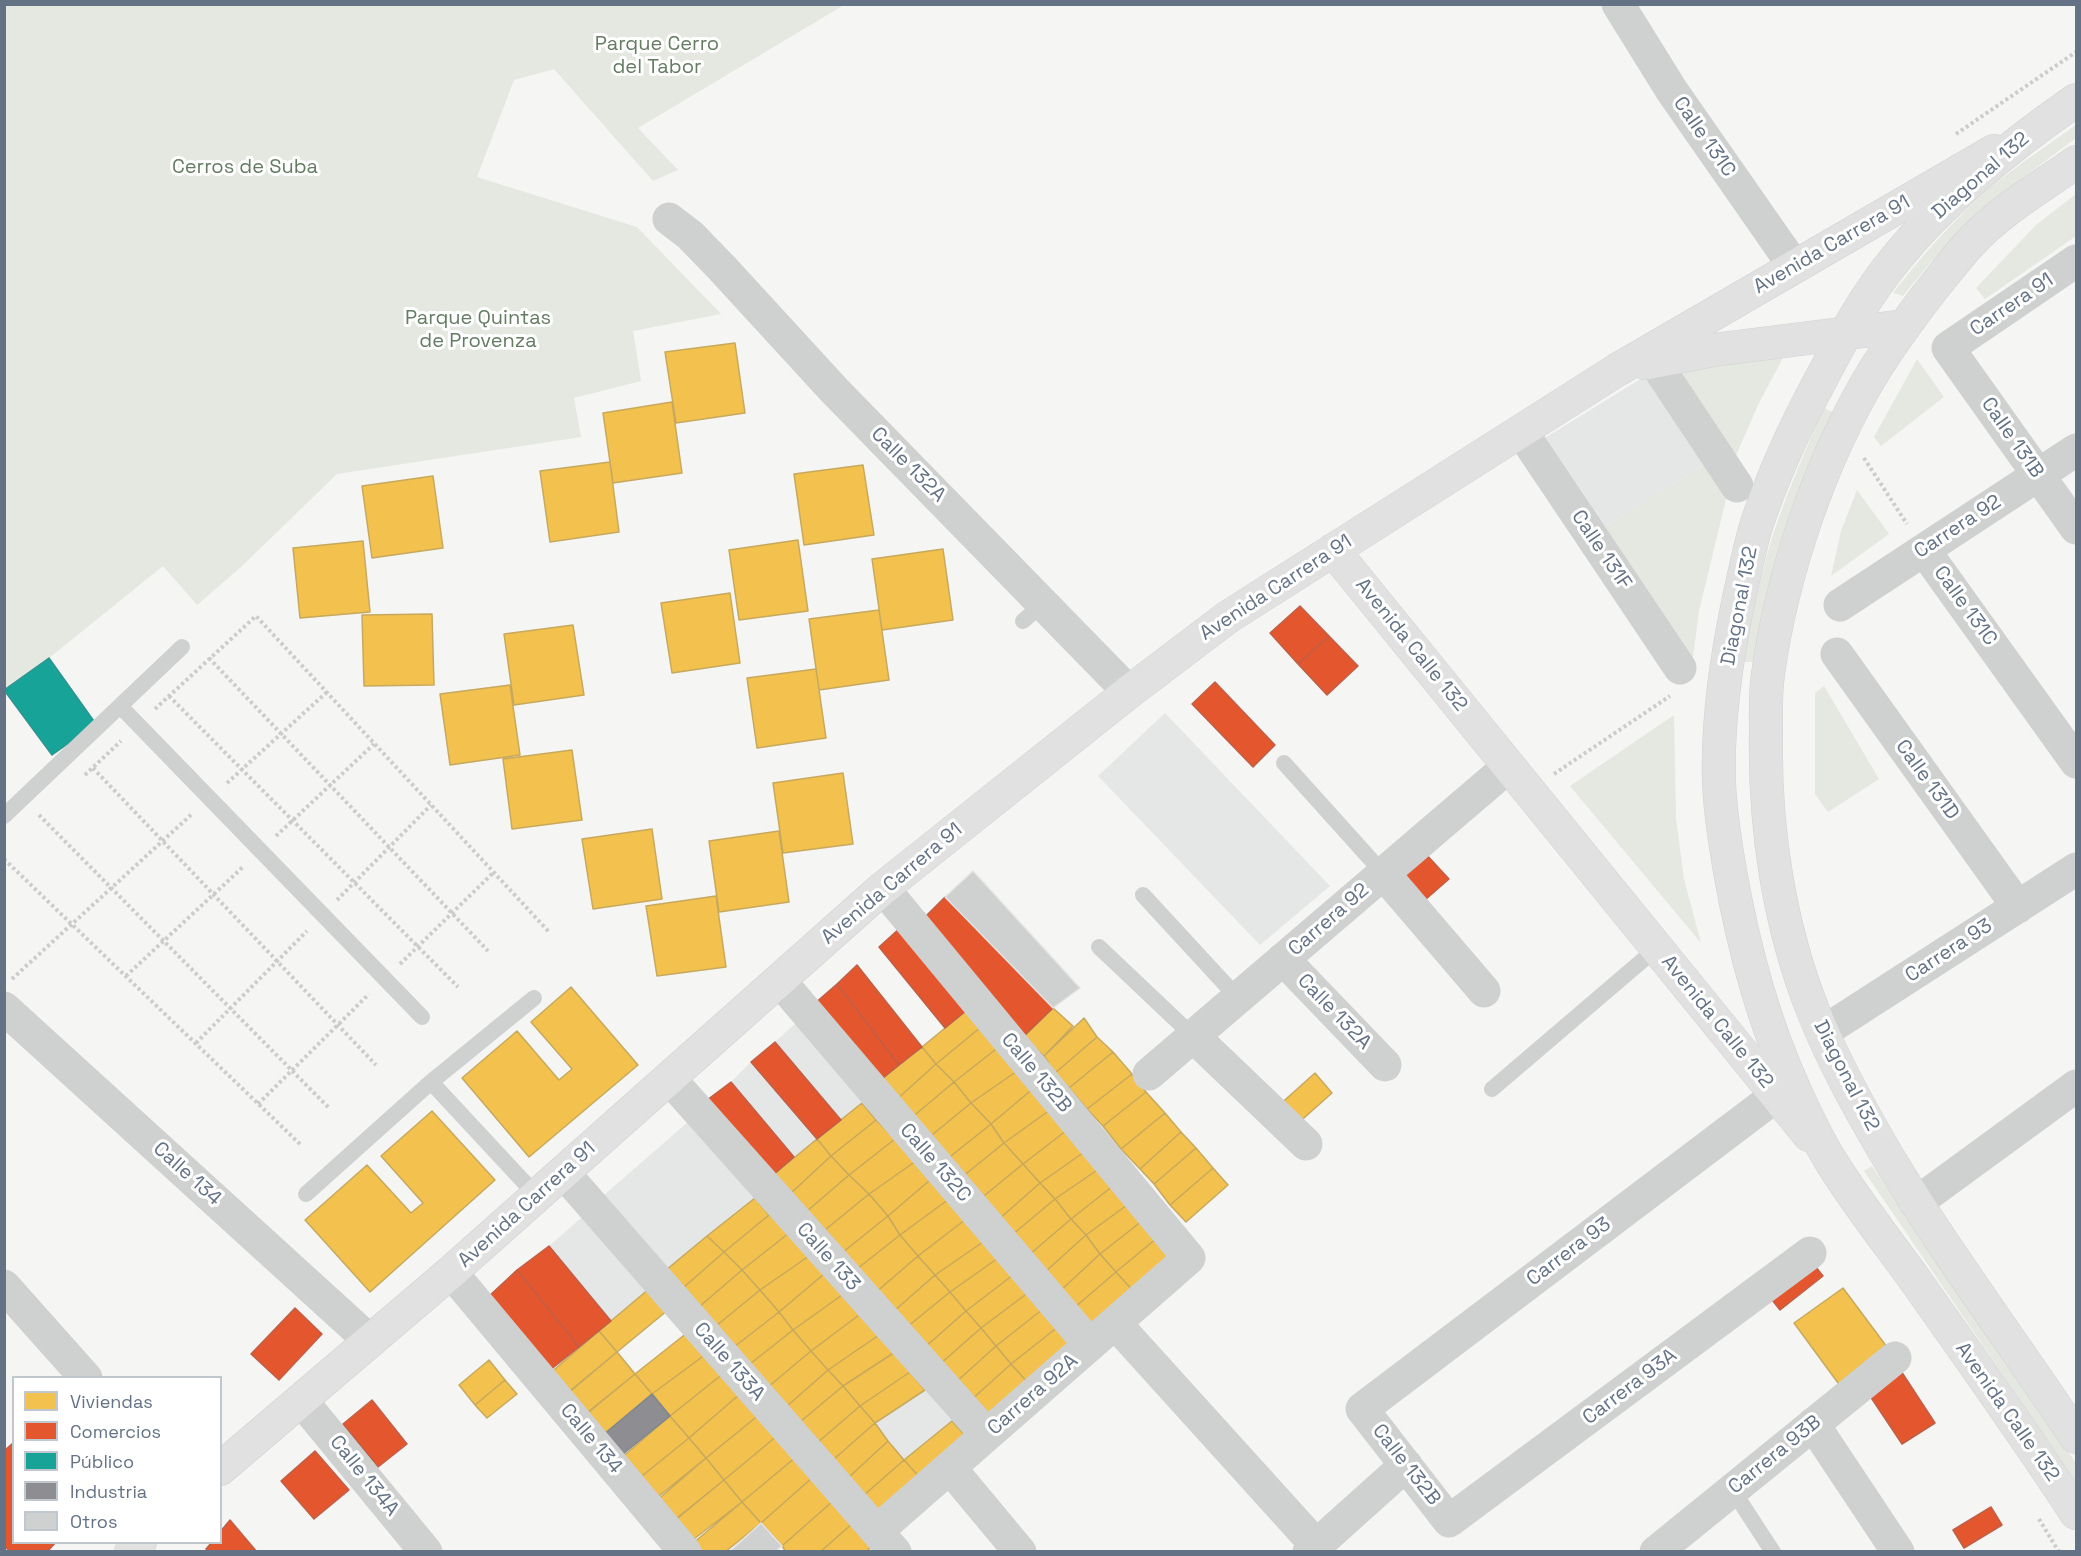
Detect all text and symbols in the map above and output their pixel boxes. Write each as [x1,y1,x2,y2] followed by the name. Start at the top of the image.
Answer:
[595,33,719,80] park label: Parque Cerro del Tabor
[1668,92,1740,182] street label: Calle 131C
[1928,127,2034,225] street label: Diagonal 132
[172,156,318,180] park label: Cerros de Suba
[1750,190,1914,300] street label: Avenida Carrera 91
[1966,268,2058,342] street label: Carrera 91
[405,307,551,354] park label: Parque Quintas de Provenza
[1976,393,2048,483] street label: Calle 131B
[865,422,951,508] street label: Calle 132A
[1910,490,2006,564] street label: Carrera 92
[1566,506,1636,594] street label: Calle 131F
[1195,530,1357,646] street label: Avenida Carrera 91
[1717,544,1763,668] street label: Diagonal 132
[1928,562,2002,650] street label: Calle 131C
[1350,573,1472,717] street label: Avenida Calle 132
[1890,735,1964,825] street label: Calle 131D
[817,818,967,950] street label: Avenida Carrera 91
[1284,878,1374,962] street label: Carrera 92
[1901,914,1997,988] street label: Carrera 93
[1656,950,1778,1094] street label: Avenida Calle 132
[1292,969,1376,1055] street label: Calle 132A
[1808,1017,1884,1135] street label: Diagonal 132
[996,1028,1076,1118] street label: Calle 132B
[894,1119,976,1207] street label: Calle 132C
[148,1137,226,1211] street label: Calle 134
[453,1137,601,1273] street label: Avenida Carrera 91
[1522,1213,1616,1291] street label: Carrera 93
[791,1218,865,1296] street label: Calle 133
[688,1318,770,1406] street label: Calle 133A
[1950,1338,2064,1486] street label: Avenida Calle 132
[1578,1344,1682,1430] street label: Carrera 93A
[983,1349,1083,1441] street label: Carrera 92A
[12,1376,222,1544] legend
[70,1390,153,1413] text: Viviendas
[555,1399,627,1479] street label: Calle 134
[1724,1410,1826,1500] street label: Carrera 93B
[1367,1419,1445,1511] street label: Calle 132B
[70,1420,161,1443] text: Comercios
[324,1431,404,1521] street label: Calle 134A
[70,1450,134,1473] text: Público
[70,1480,147,1503] text: Industria
[70,1510,117,1533] text: Otros

